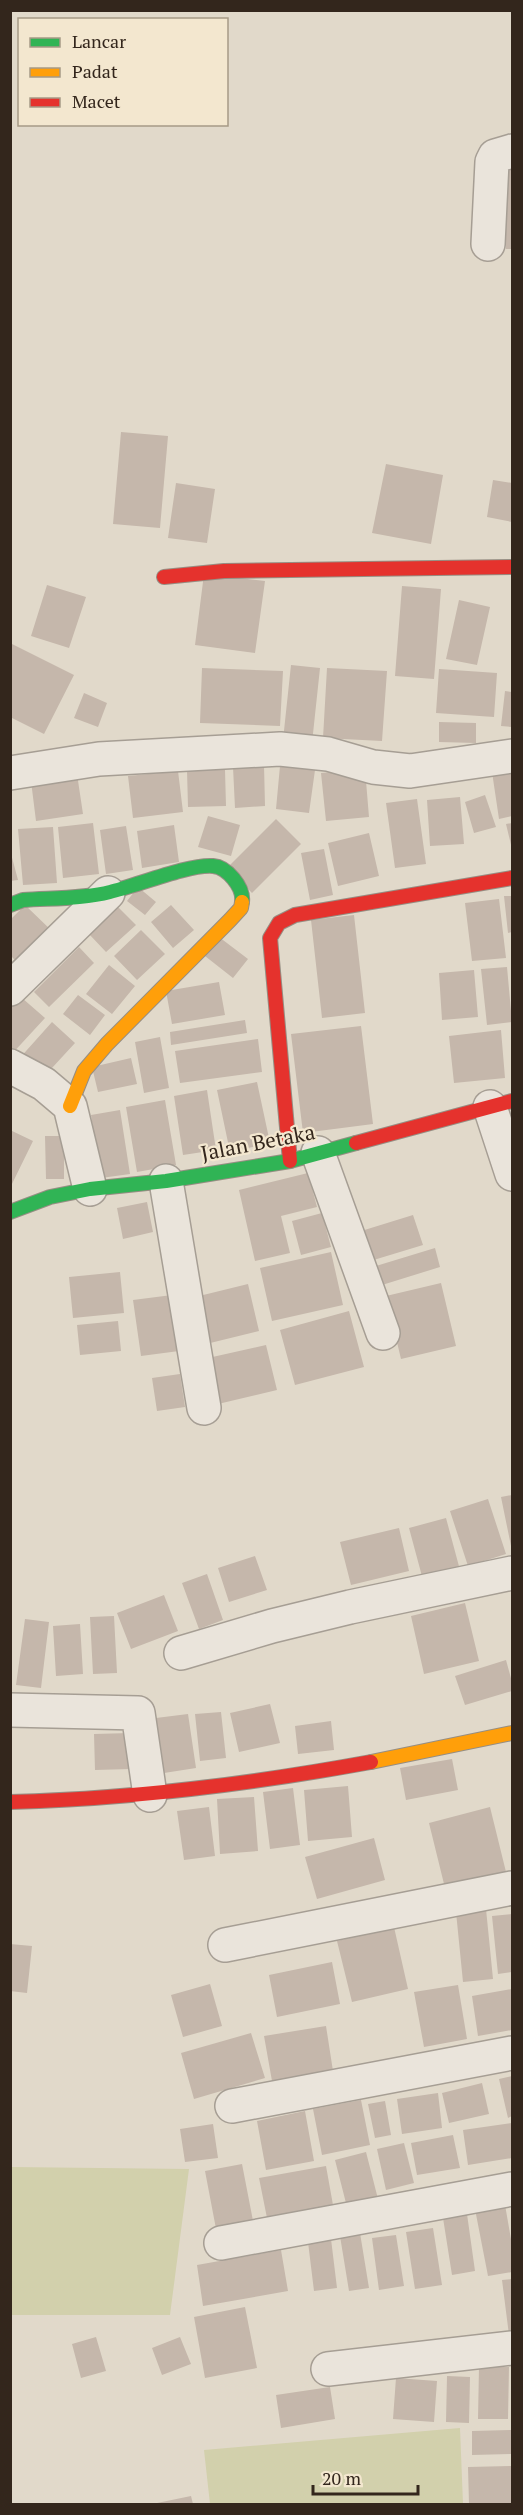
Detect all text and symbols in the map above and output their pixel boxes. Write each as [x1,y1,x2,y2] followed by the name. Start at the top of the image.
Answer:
[18,18,228,126] legend
[72,29,126,53] text: Lancar
[72,59,118,83] text: Padat
[72,89,121,113] text: Macet
[198,1117,318,1167] street label: Jalan Betaka
[313,2458,418,2496] scale bar
[322,2466,362,2490] text: 20 m

